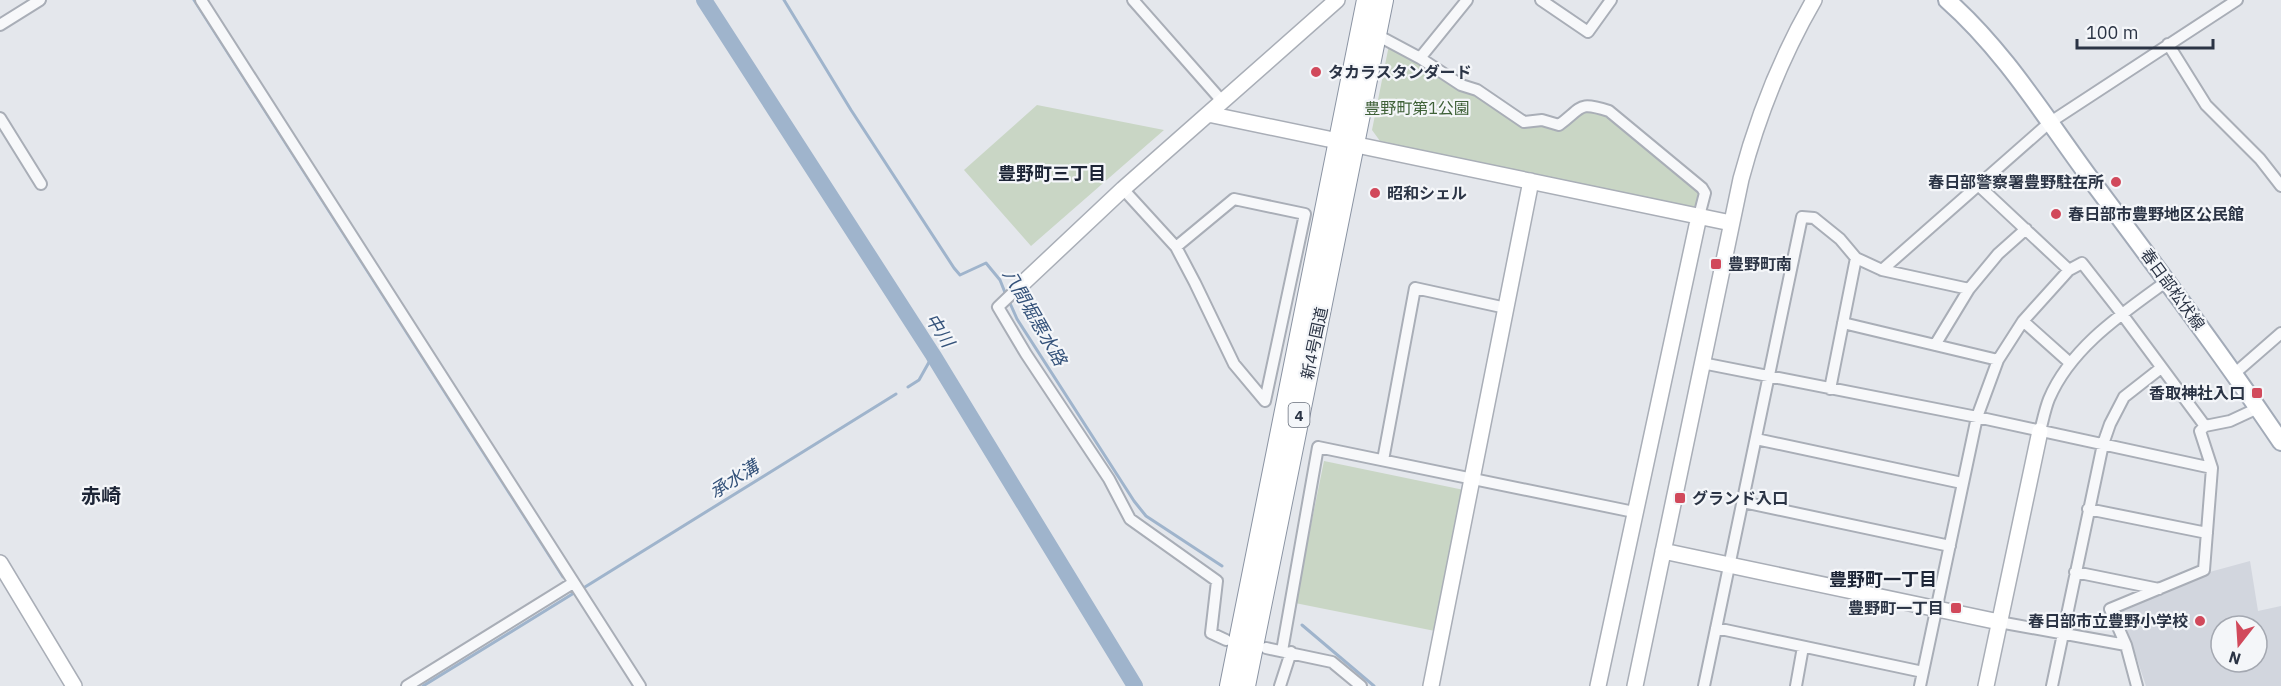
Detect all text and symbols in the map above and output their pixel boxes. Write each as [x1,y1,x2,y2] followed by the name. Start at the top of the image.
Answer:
[2077,12,2214,50] scale bar
[2086,21,2138,44] text: 100 m
[1328,62,1472,82] place label: タカラスタンダード
[1309,65,1323,79] marker: タカラスタンダード
[1364,98,1470,118] park label: 豊野町第1公園
[998,162,1106,185] district label: 豊野町三丁目
[1928,172,2104,192] place label: 春日部警察署豊野駐在所
[2109,175,2123,189] marker: 春日部警察署豊野駐在所
[1387,183,1467,203] place label: 昭和シェル
[1368,186,1382,200] marker: 昭和シェル
[2068,204,2244,224] place label: 春日部市豊野地区公民館
[2049,207,2063,221] marker: 春日部市豊野地区公民館
[2137,244,2209,334] street label: 春日部松伏線
[1728,254,1792,274] place label: 豊野町南
[1709,257,1723,271] marker: 豊野町南
[998,264,1073,371] water label: 八間堀悪水路
[1297,305,1331,381] street label: 新4号国道
[921,309,961,353] water label: 中川
[2149,383,2245,403] place label: 香取神社入口
[2250,386,2264,400] marker: 香取神社入口
[1288,403,1310,427] road number: 4
[705,453,766,503] water label: 承水溝
[81,482,121,509] district label: 赤崎
[1692,488,1788,508] place label: グランド入口
[1673,491,1687,505] marker: グランド入口
[1829,568,1937,591] district label: 豊野町一丁目
[1848,598,1944,618] place label: 豊野町一丁目
[1949,601,1963,615] marker: 豊野町一丁目
[2028,611,2188,631] place label: 春日部市立豊野小学校
[2193,614,2207,628] marker: 春日部市立豊野小学校
[2209,614,2269,674] north arrow
[2226,647,2243,670] text: N

